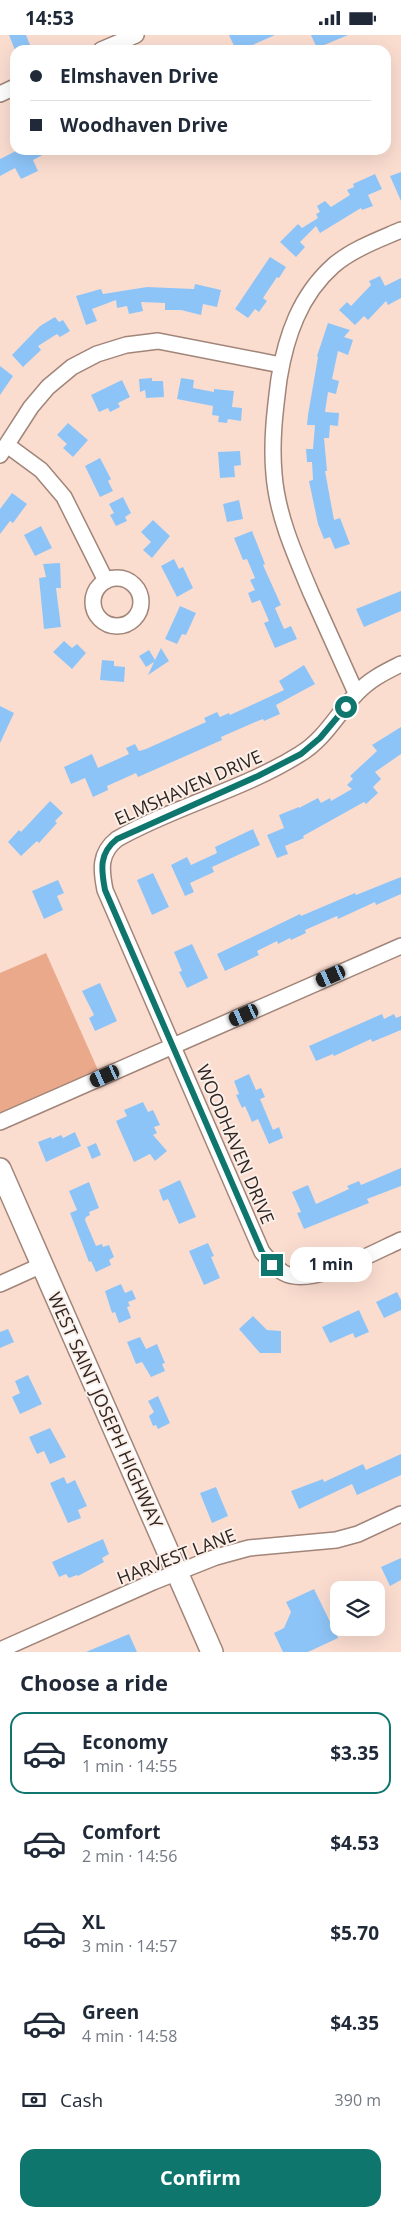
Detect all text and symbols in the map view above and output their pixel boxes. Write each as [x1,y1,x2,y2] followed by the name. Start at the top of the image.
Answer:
[25,5,74,31] text: 14:53
[60,63,219,89] text: Elmshaven Drive
[60,112,228,138] text: Woodhaven Drive
[335,696,357,718] route start
[110,744,266,830] street label: ELMSHAVEN DRIVE
[314,963,347,989] car
[227,1002,260,1028] car
[192,1061,280,1227] street label: WOODHAVEN DRIVE
[88,1063,121,1089] car
[290,1247,372,1283] callout: 1 min
[309,1253,353,1275] text: 1 min
[261,1254,283,1276] route end
[43,1288,169,1533] street label: WEST SAINT JOSEPH HIGHWAY
[113,1522,239,1590] street label: HARVEST LANE
[330,1581,385,1636] map controls
[330,1581,385,1636] button: layers
[20,1667,168,1697] text: Choose a ride
[82,1729,168,1755] text: Economy
[22,1731,67,1776] icon: car
[330,1740,379,1766] text: $3.35
[82,1755,177,1777] text: 1 min · 14:55
[82,1819,161,1845] text: Comfort
[22,1821,67,1866] icon: car
[330,1830,379,1856] text: $4.53
[82,1845,177,1867] text: 2 min · 14:56
[82,1909,105,1935] text: XL
[22,1911,67,1956] icon: car
[330,1920,379,1946] text: $5.70
[82,1935,177,1957] text: 3 min · 14:57
[82,1999,139,2025] text: Green
[22,2001,67,2046] icon: car
[330,2010,379,2036] text: $4.35
[82,2025,177,2047] text: 4 min · 14:58
[20,2086,48,2114] icon: cash
[60,2087,103,2113] text: Cash
[335,2089,381,2111] text: 390 m
[20,2149,381,2207] button: Confirm

